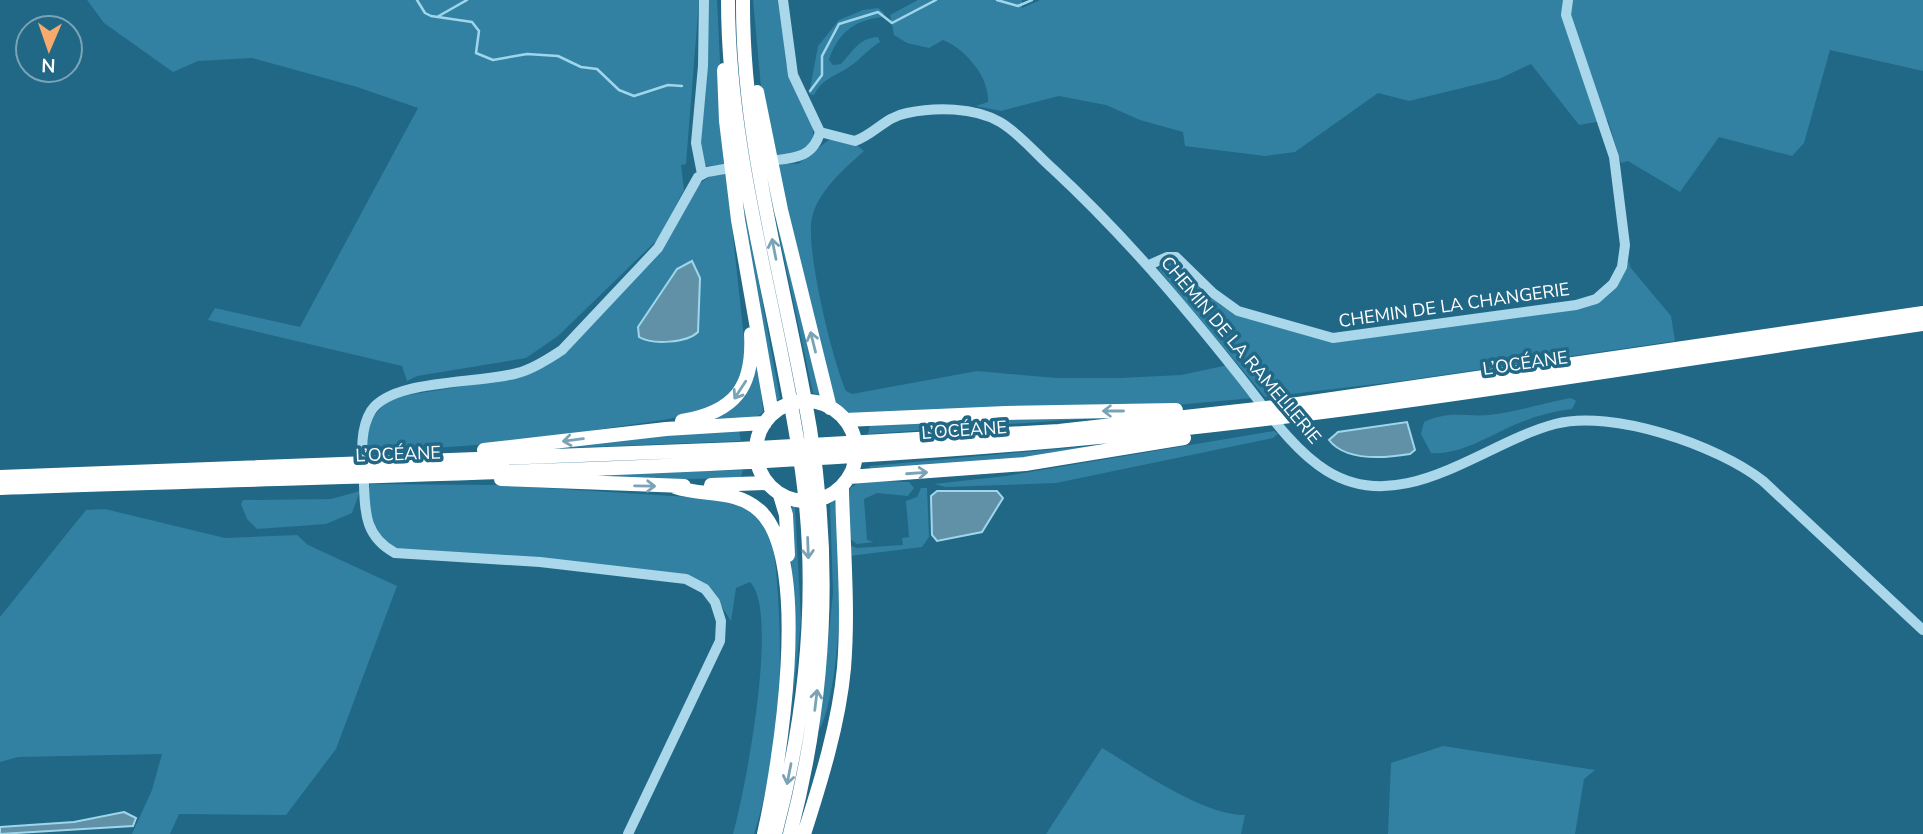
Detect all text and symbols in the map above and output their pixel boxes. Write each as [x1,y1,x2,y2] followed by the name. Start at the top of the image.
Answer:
[14,14,84,84] north arrow
[41,52,56,78] text: N
[767,238,781,261] one-way arrow
[1155,251,1327,449] street label: CHEMIN DE LA RAMELLERIE
[1337,277,1571,333] street label: CHEMIN DE LA CHANGERIE
[806,331,819,354] one-way arrow
[1481,345,1569,381] street label: L’OCÉANE
[732,380,747,399] one-way arrow
[1102,405,1125,418] one-way arrow
[920,415,1008,445] street label: L’OCÉANE
[562,434,585,447] one-way arrow
[355,441,441,467] street label: L’OCÉANE
[905,466,928,479] one-way arrow
[633,479,656,493] one-way arrow
[802,537,815,560] one-way arrow
[810,689,823,712] one-way arrow
[782,762,795,785] one-way arrow

